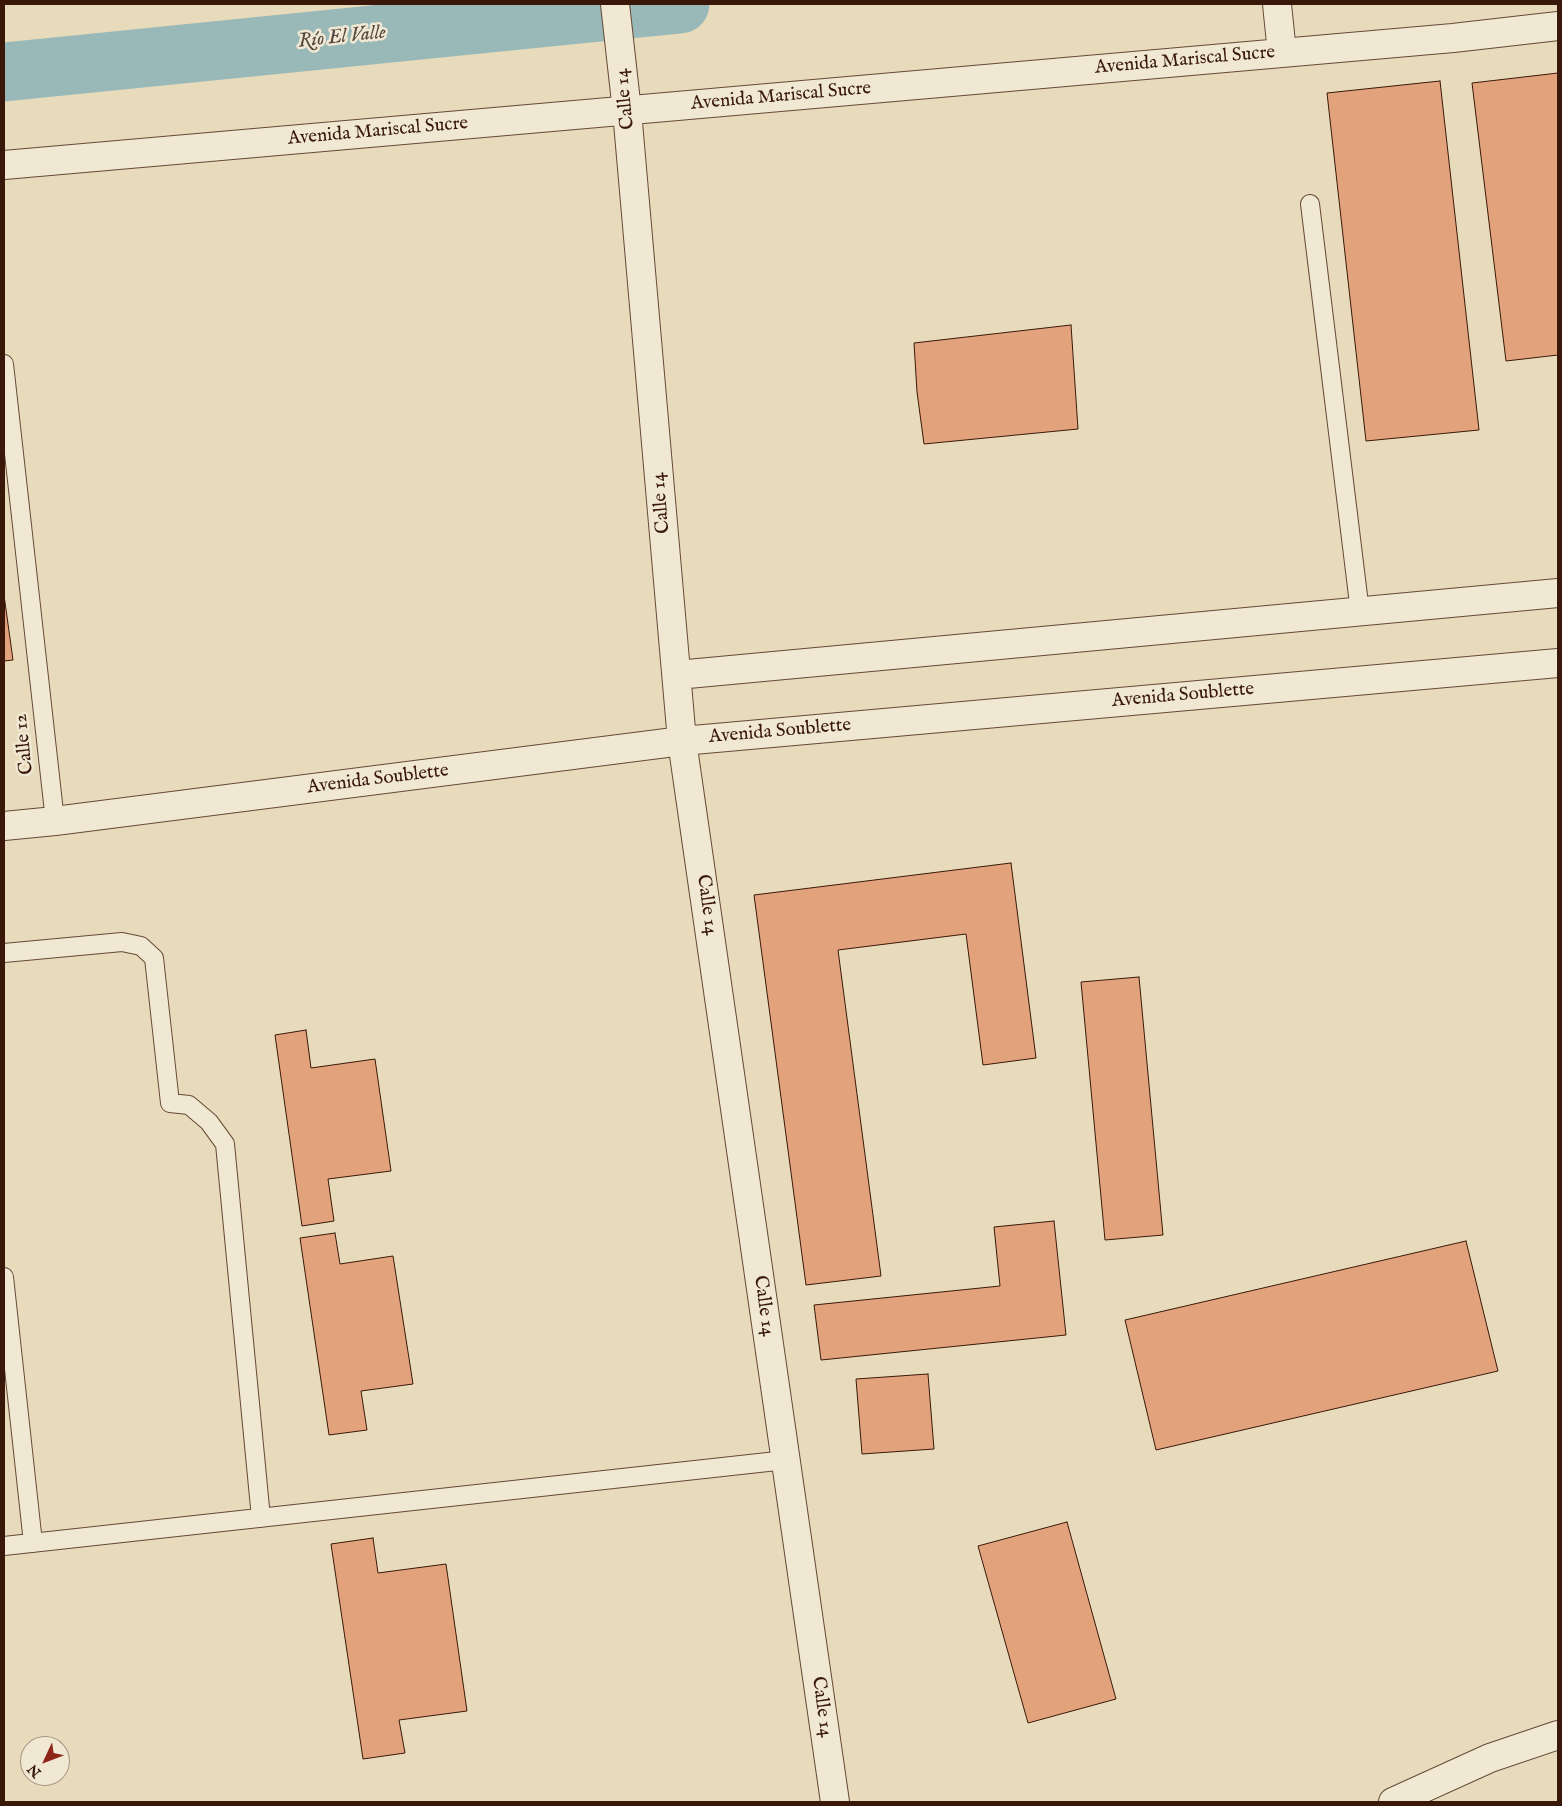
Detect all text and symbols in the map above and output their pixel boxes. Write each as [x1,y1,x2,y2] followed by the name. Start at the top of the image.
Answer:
[297,21,387,55] water label: Río El Valle
[1094,42,1276,80] street label: Avenida Mariscal Sucre
[611,67,641,131] street label: Calle 14
[690,78,872,116] street label: Avenida Mariscal Sucre
[287,113,469,151] street label: Avenida Mariscal Sucre
[648,471,676,535] street label: Calle 14
[1111,678,1255,714] street label: Avenida Soublette
[10,712,40,776] street label: Calle 12
[708,714,852,750] street label: Avenida Soublette
[306,760,450,800] street label: Avenida Soublette
[690,873,722,937] street label: Calle 14
[747,1274,779,1338] street label: Calle 14
[805,1675,837,1739] street label: Calle 14
[20,1736,70,1786] north arrow
[24,1760,45,1781] text: N

